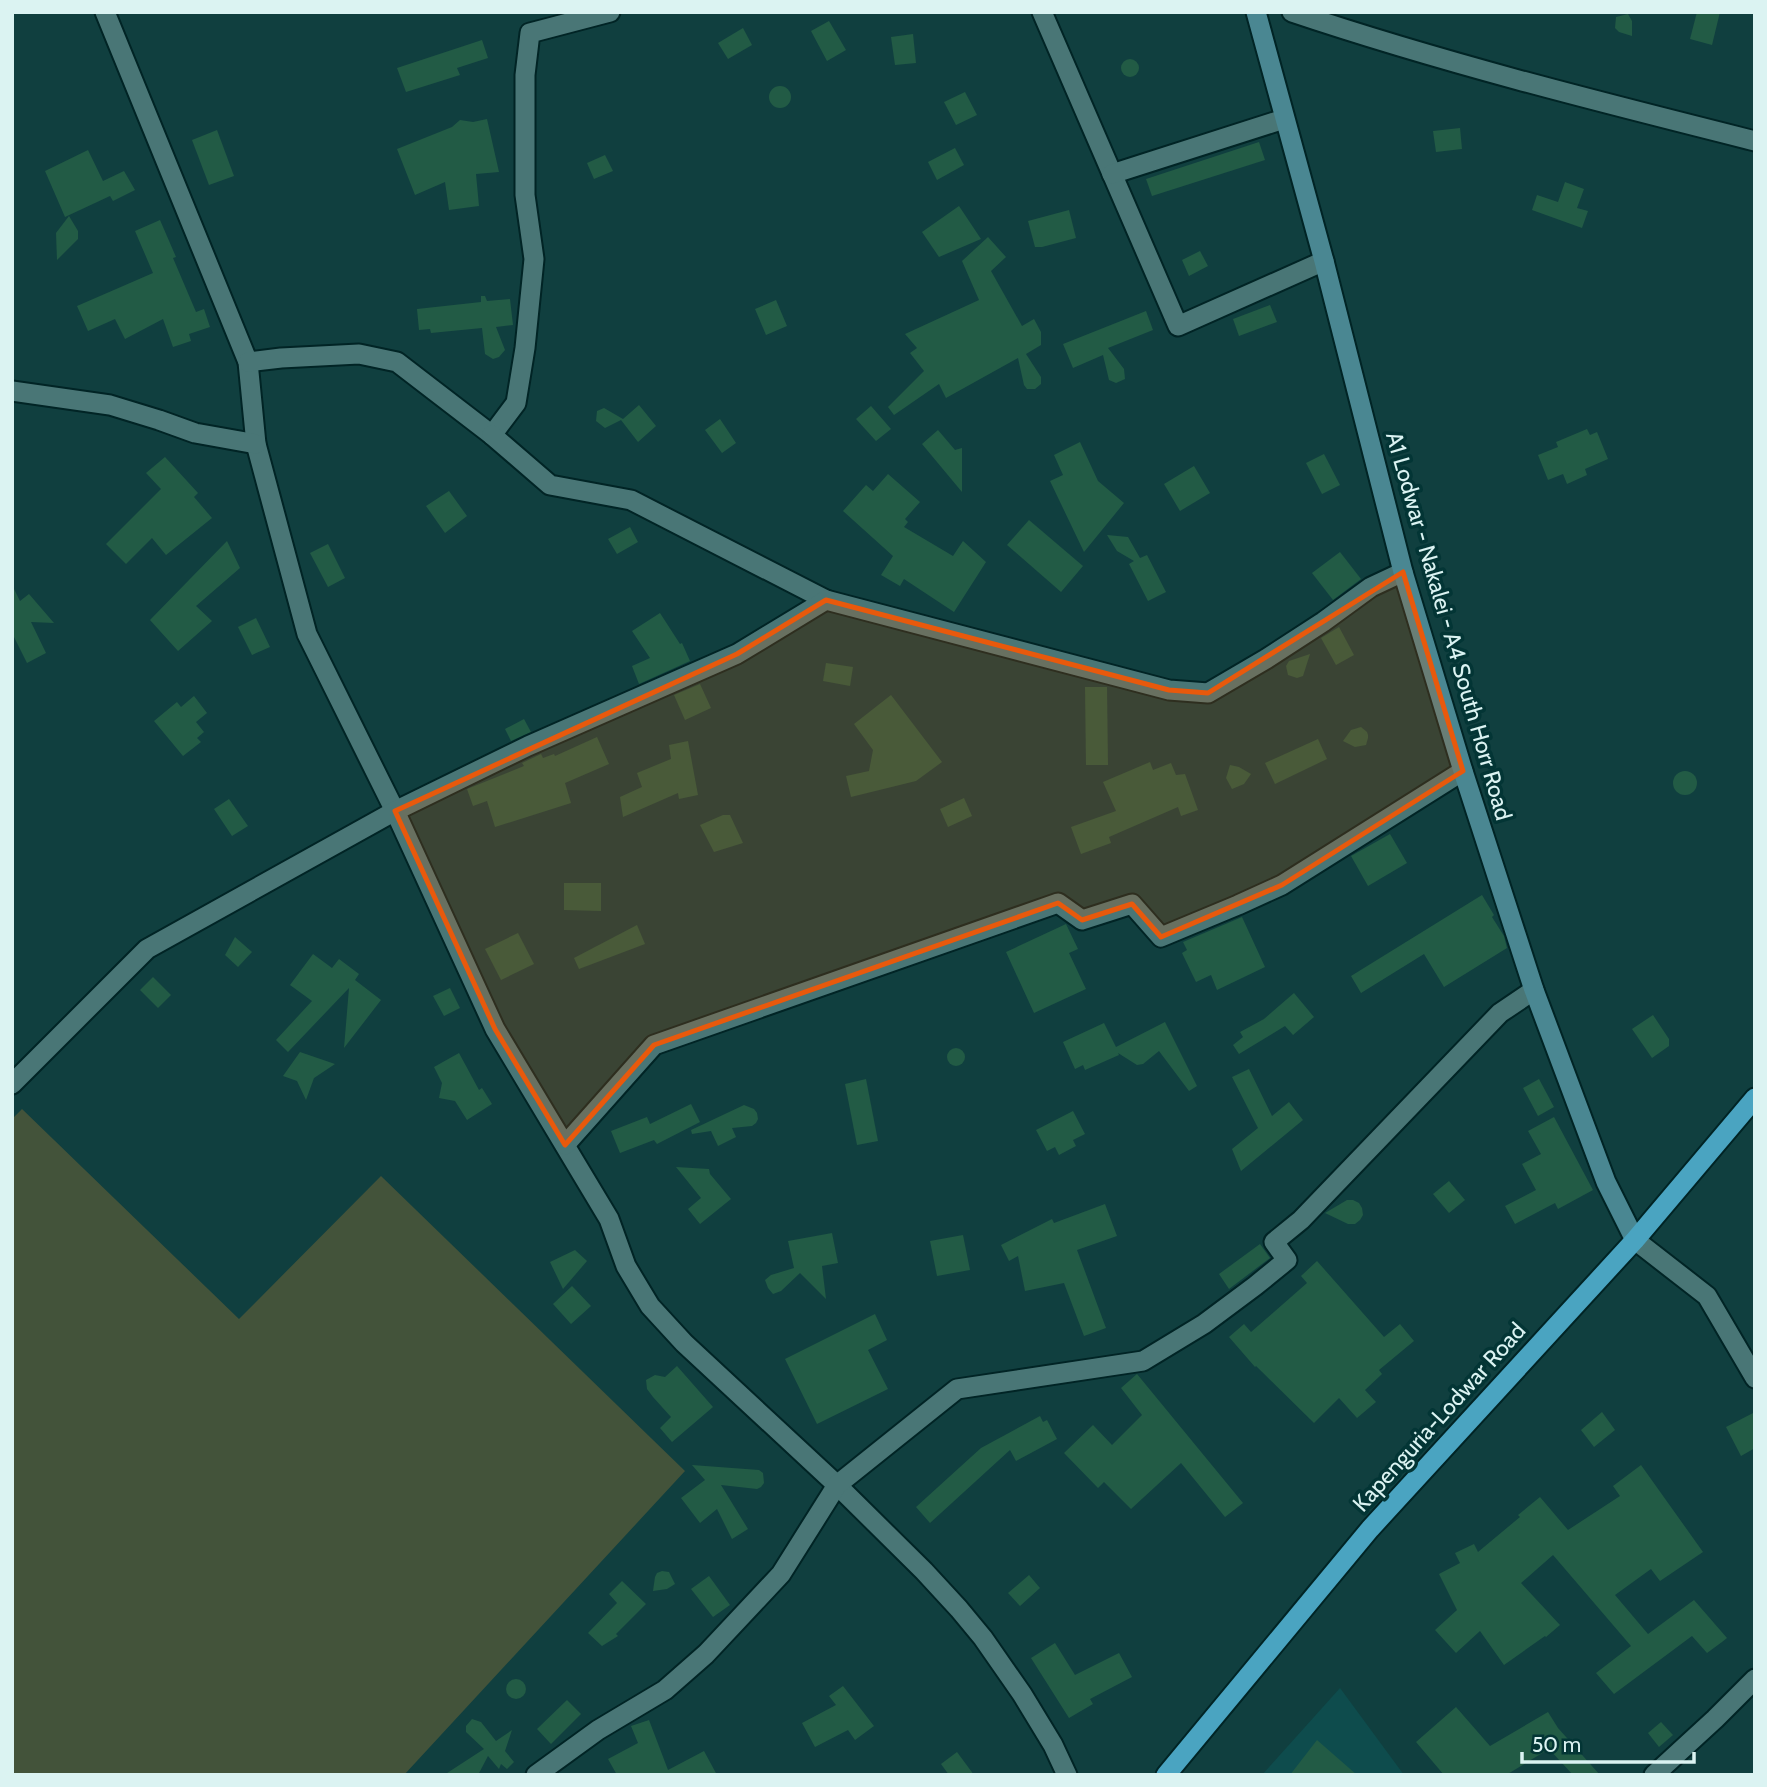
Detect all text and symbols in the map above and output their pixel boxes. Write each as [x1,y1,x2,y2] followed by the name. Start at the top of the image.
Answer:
[1380,429,1518,823] street label: A1 Lodwar - Nakalei - A4 South Horr Road
[1347,1317,1531,1517] street label: Kapenguria-Lodwar Road
[1522,1720,1694,1764] scale bar
[1532,1732,1581,1757] text: 50 m

